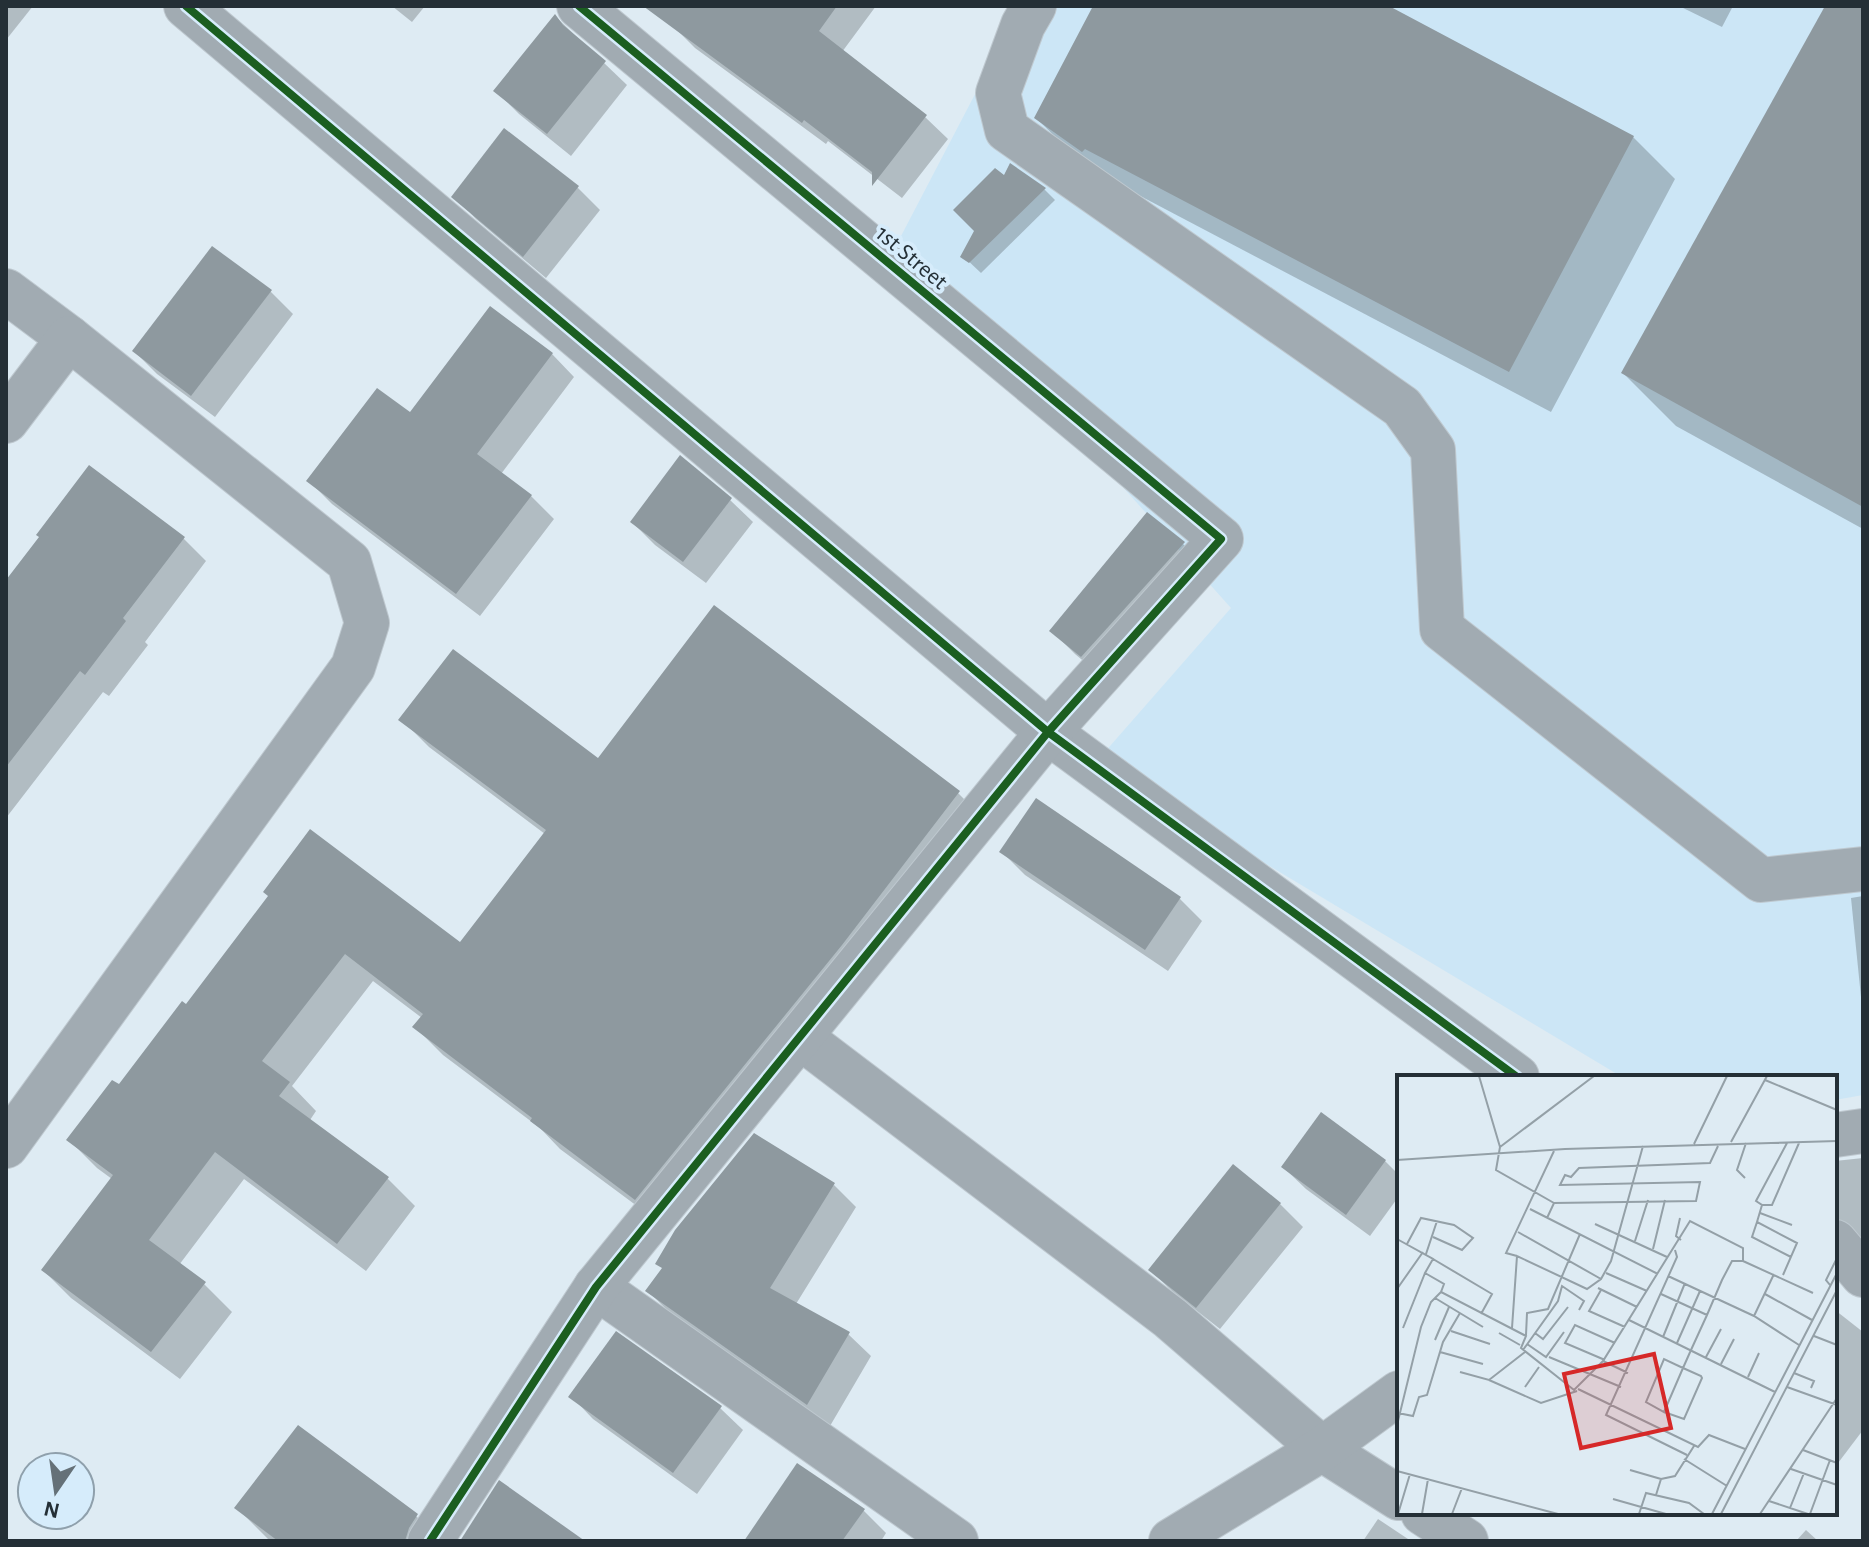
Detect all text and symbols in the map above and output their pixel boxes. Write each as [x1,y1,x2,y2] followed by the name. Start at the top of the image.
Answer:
[871,221,952,295] street label: 1st Street
[1397,1075,1837,1515] inset map
[16,1451,96,1531] north arrow
[42,1497,62,1522] text: N

